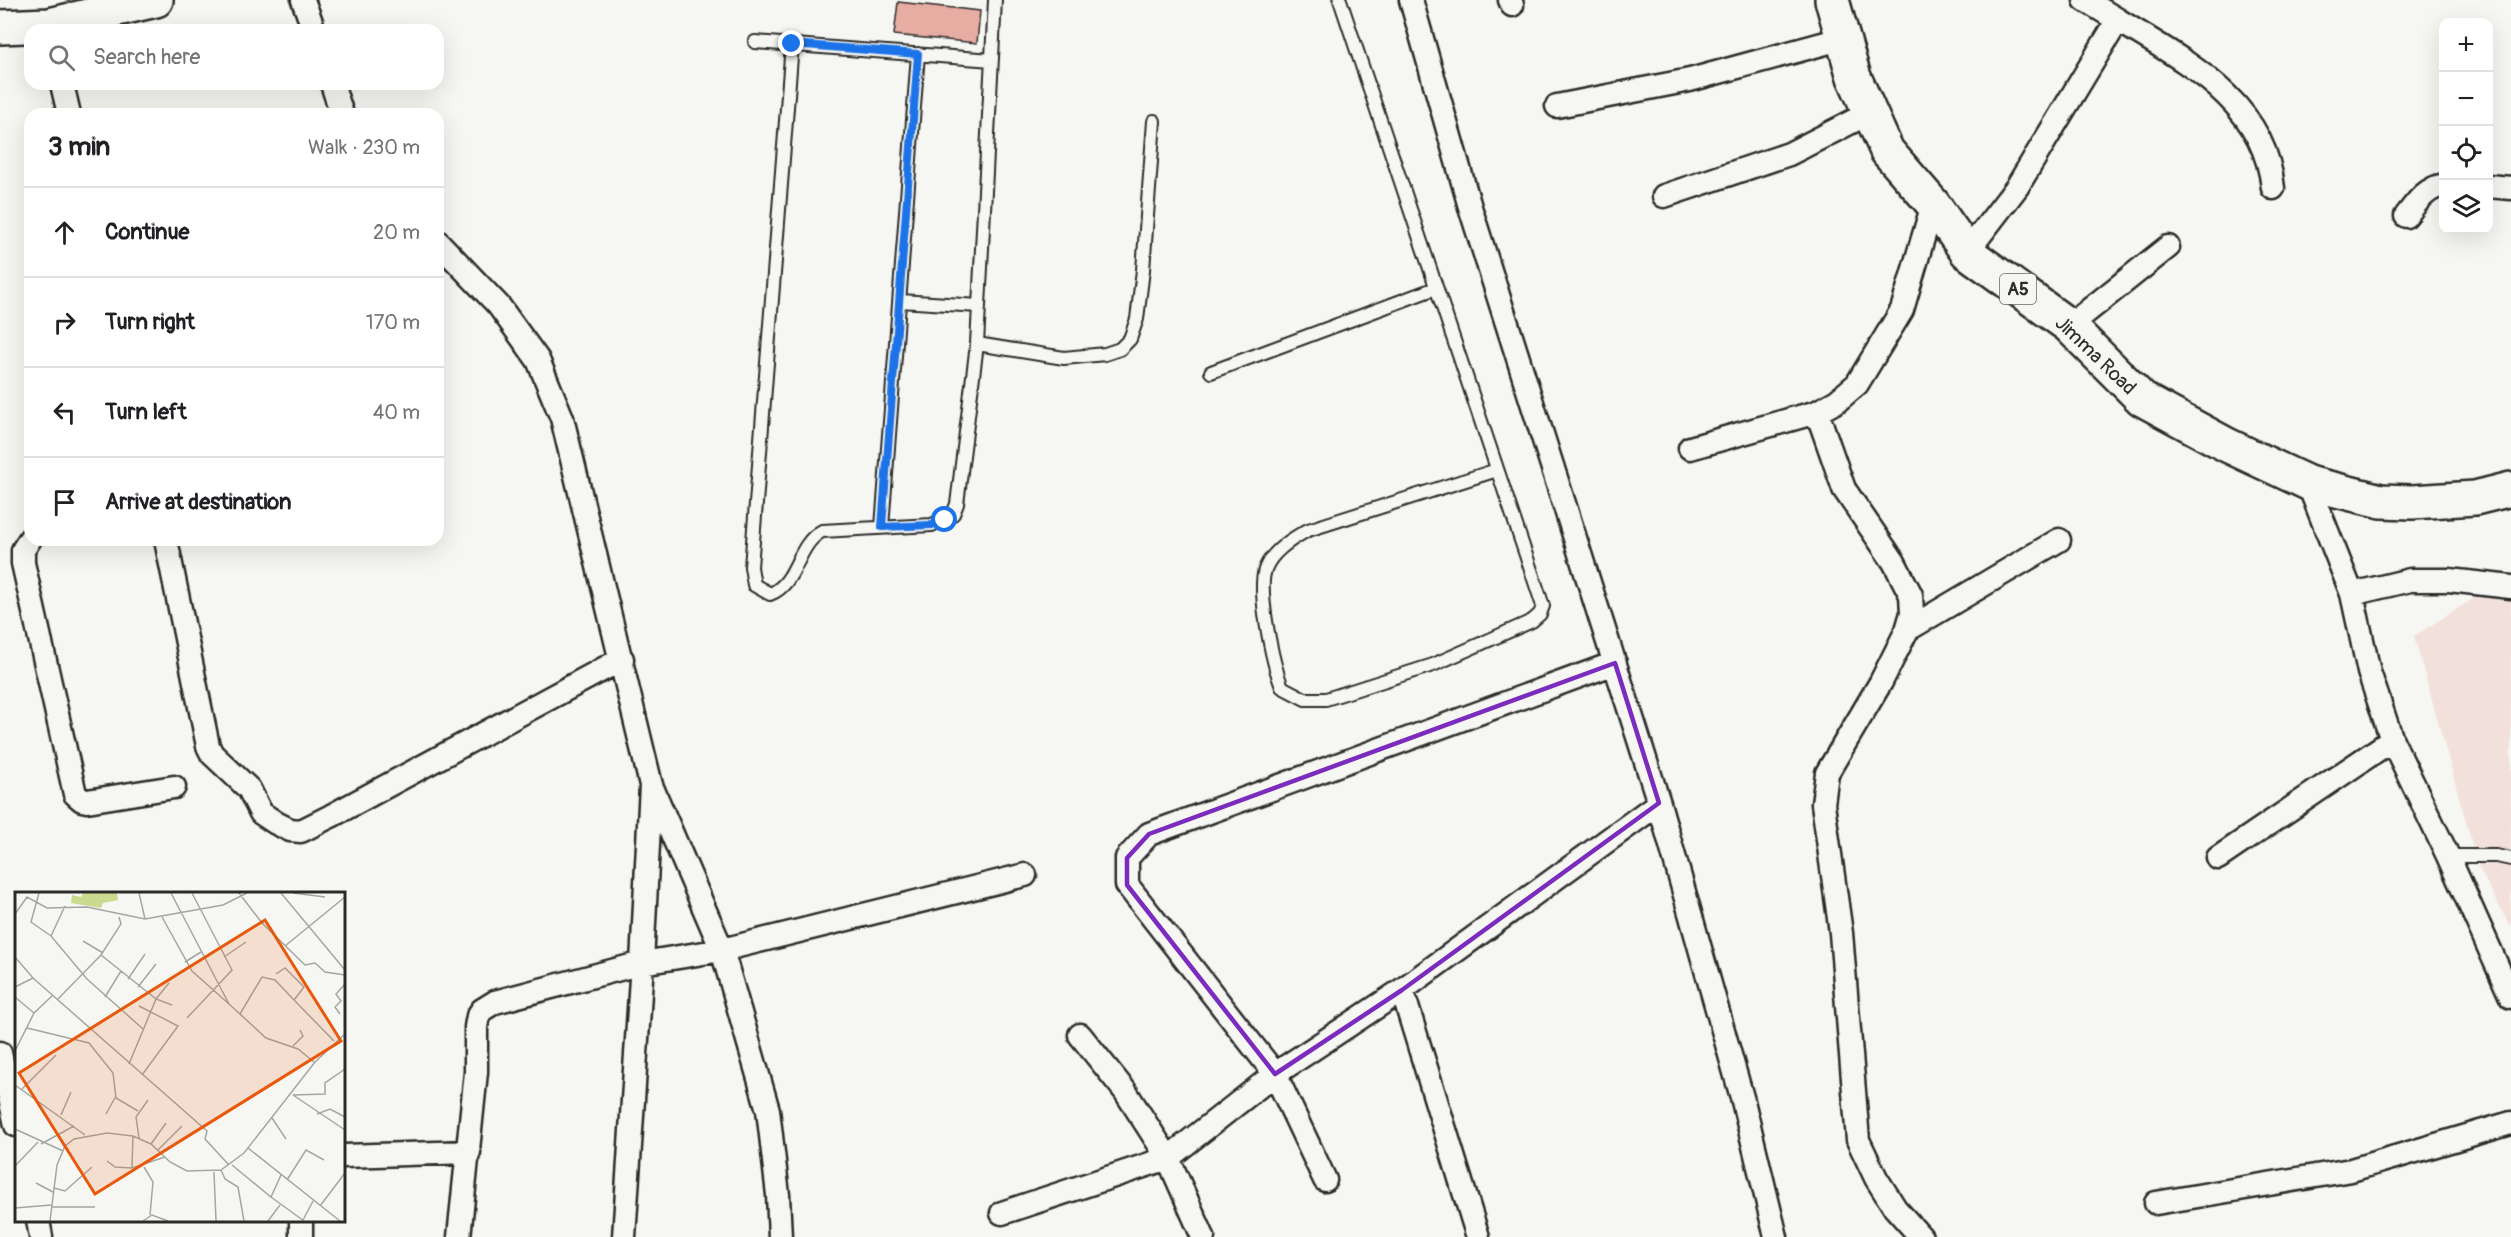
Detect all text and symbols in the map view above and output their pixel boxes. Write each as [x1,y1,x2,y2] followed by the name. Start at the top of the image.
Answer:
[2439,18,2493,234] map controls
[2439,18,2493,72] button: +
[24,24,444,90] search box
[778,30,804,56] route end
[45,41,78,74] icon: search
[93,43,200,71] text: Search here
[2439,72,2493,126] button: −
[2439,126,2493,180] button: locate
[48,131,110,163] text: 3 min
[308,135,420,160] text: Walk · 230 m
[2439,180,2493,234] button: layers
[48,216,81,249] icon: ahead
[105,218,189,246] text: Continue
[373,220,420,245] text: 20 m
[2000,274,2036,304] road number: A5
[48,306,81,339] icon: right
[105,308,195,336] text: Turn right
[366,310,420,335] text: 170 m
[2050,311,2141,400] street label: Jimma Road
[48,396,81,429] icon: left
[105,398,187,426] text: Turn left
[373,400,420,425] text: 40 m
[48,486,81,519] icon: arrive
[105,488,291,516] text: Arrive at destination
[931,506,957,532] route start
[15,892,345,1222] inset map

